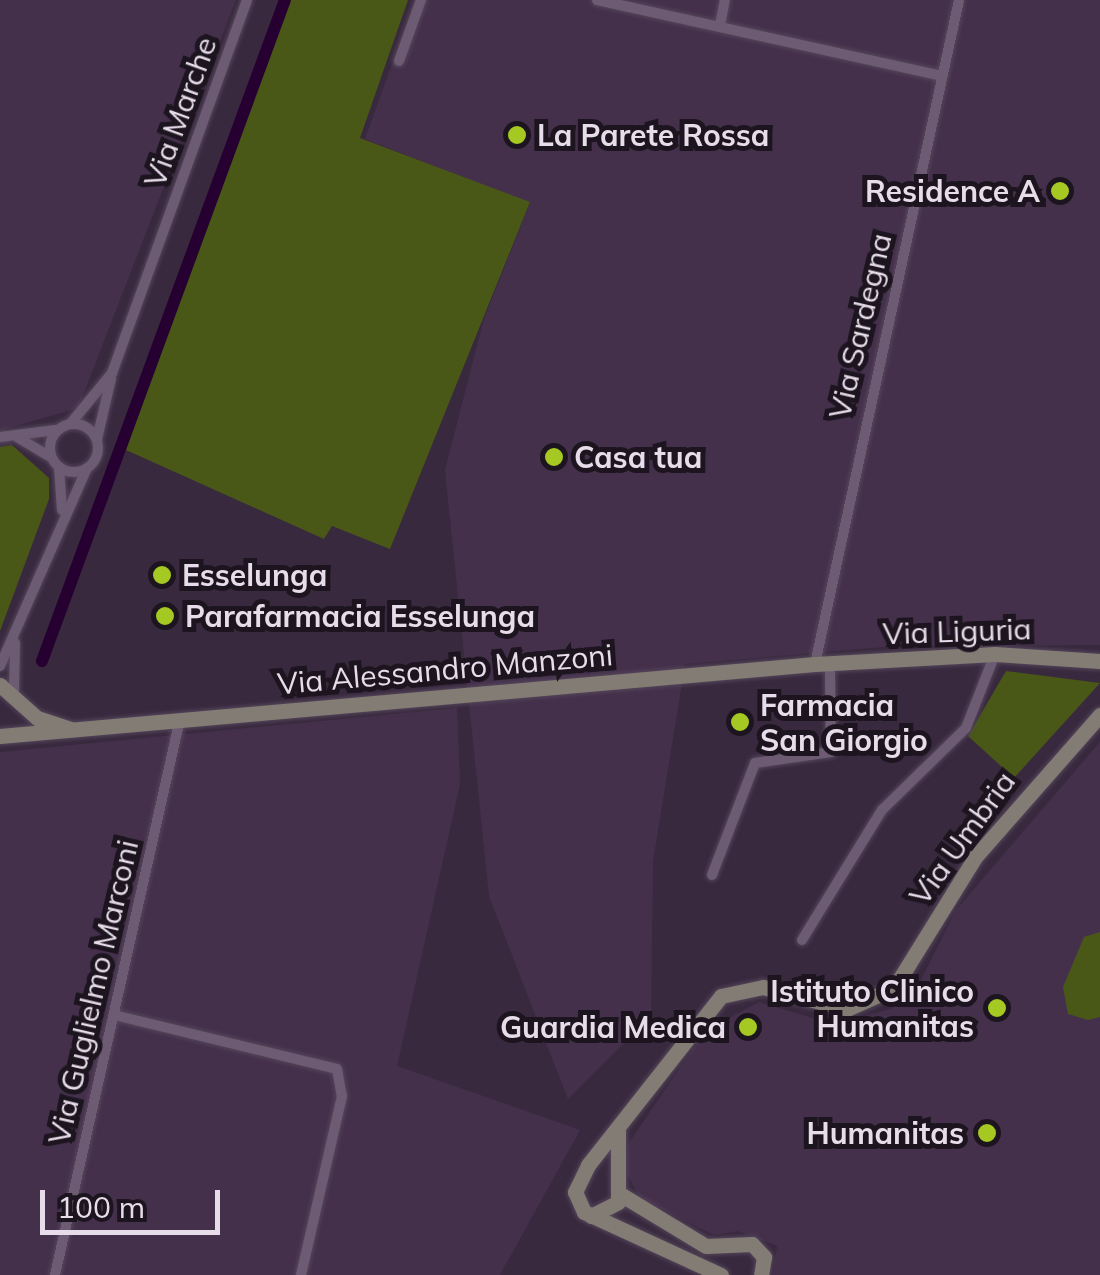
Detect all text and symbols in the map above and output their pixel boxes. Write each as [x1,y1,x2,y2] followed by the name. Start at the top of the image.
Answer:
[136,32,224,192] street label: Via Marche
[537,117,769,153] place label: La Parete Rossa
[506,124,528,146] marker: La Parete Rossa
[865,173,1040,209] place label: Residence A
[1049,180,1071,202] marker: Residence A
[821,230,899,422] street label: Via Sardegna
[574,439,702,475] place label: Casa tua
[543,446,565,468] marker: Casa tua
[182,557,327,593] place label: Esselunga
[151,564,173,586] marker: Esselunga
[185,598,535,634] place label: Parafarmacia Esselunga
[154,605,176,627] marker: Parafarmacia Esselunga
[882,610,1032,652] street label: Via Liguria
[276,636,614,702] street label: Via Alessandro Manzoni
[760,687,928,758] place label: Farmacia San Giorgio
[729,711,751,733] marker: Farmacia San Giorgio
[902,764,1022,912] street label: Via Umbria
[40,836,146,1148] street label: Via Guglielmo Marconi
[770,973,974,1044] place label: Istituto Clinico Humanitas
[984,995,1010,1021] marker: Istituto Clinico Humanitas
[500,1009,726,1045] place label: Guardia Medica
[735,1014,761,1040] marker: Guardia Medica
[806,1115,964,1151] place label: Humanitas
[974,1120,1000,1146] marker: Humanitas
[45,1170,225,1232] scale bar
[57,1188,145,1226] text: 100 m

